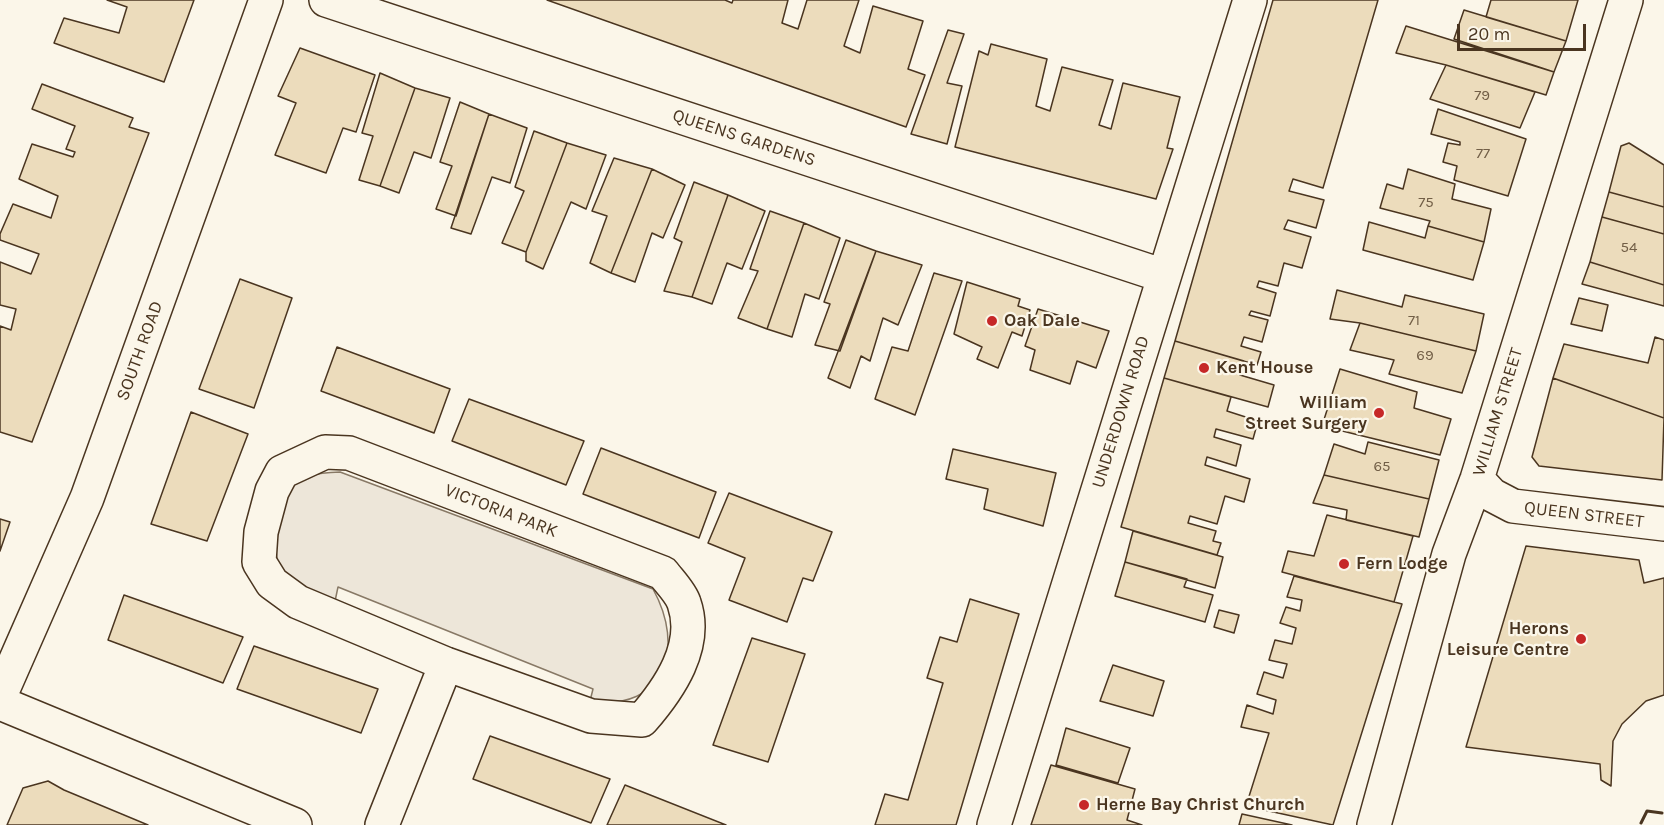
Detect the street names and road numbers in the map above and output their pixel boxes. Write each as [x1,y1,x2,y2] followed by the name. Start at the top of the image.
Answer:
[670,105,818,171] street label: QUEENS GARDENS
[112,298,168,404] street label: SOUTH ROAD
[1088,333,1154,491] street label: UNDERDOWN ROAD
[1468,345,1528,479] street label: WILLIAM STREET
[442,480,560,542] street label: VICTORIA PARK
[1523,497,1645,533] street label: QUEEN STREET

